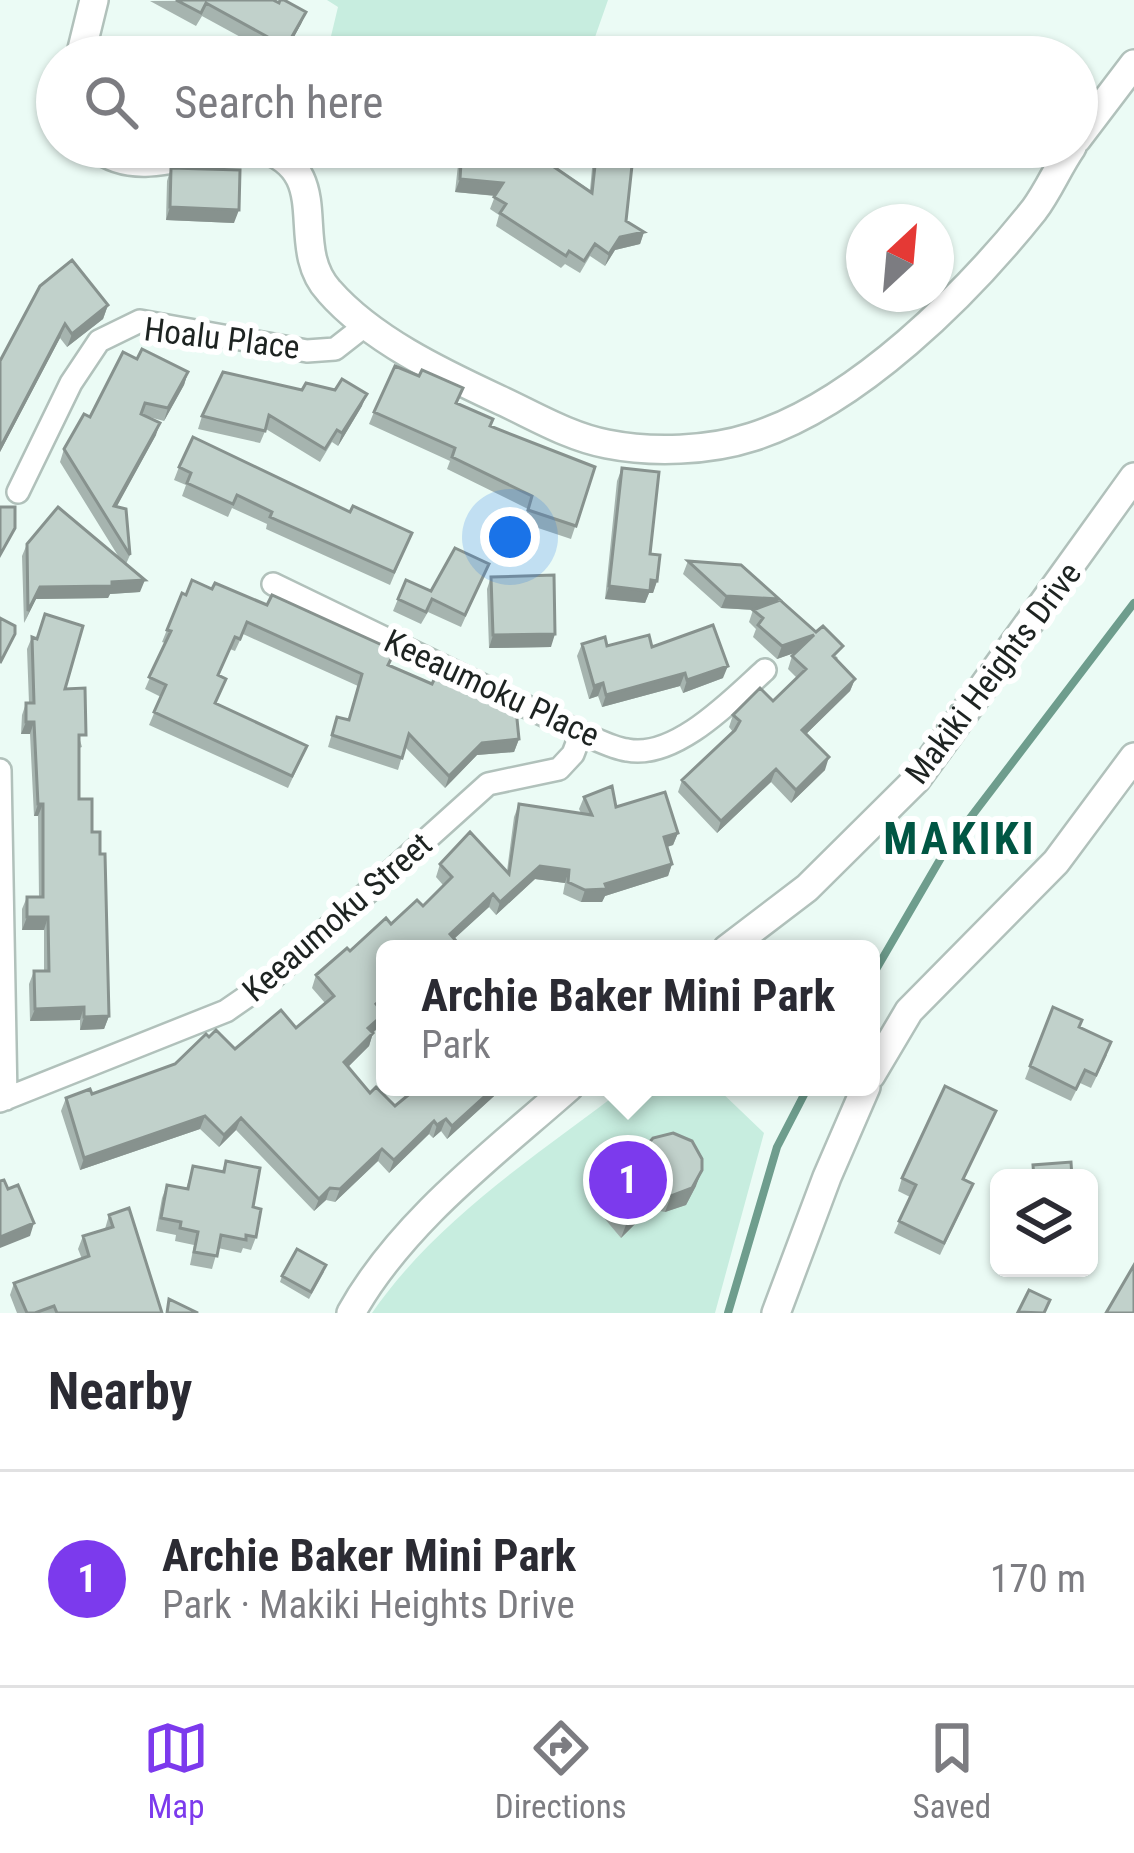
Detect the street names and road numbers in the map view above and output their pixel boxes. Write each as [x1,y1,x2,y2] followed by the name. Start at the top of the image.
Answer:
[142,309,302,367] street label: Hoalu Place
[897,555,1089,791] street label: Makiki Heights Drive
[378,621,606,755] street label: Keeaumoku Place
[235,824,439,1010] street label: Keeaumoku Street

